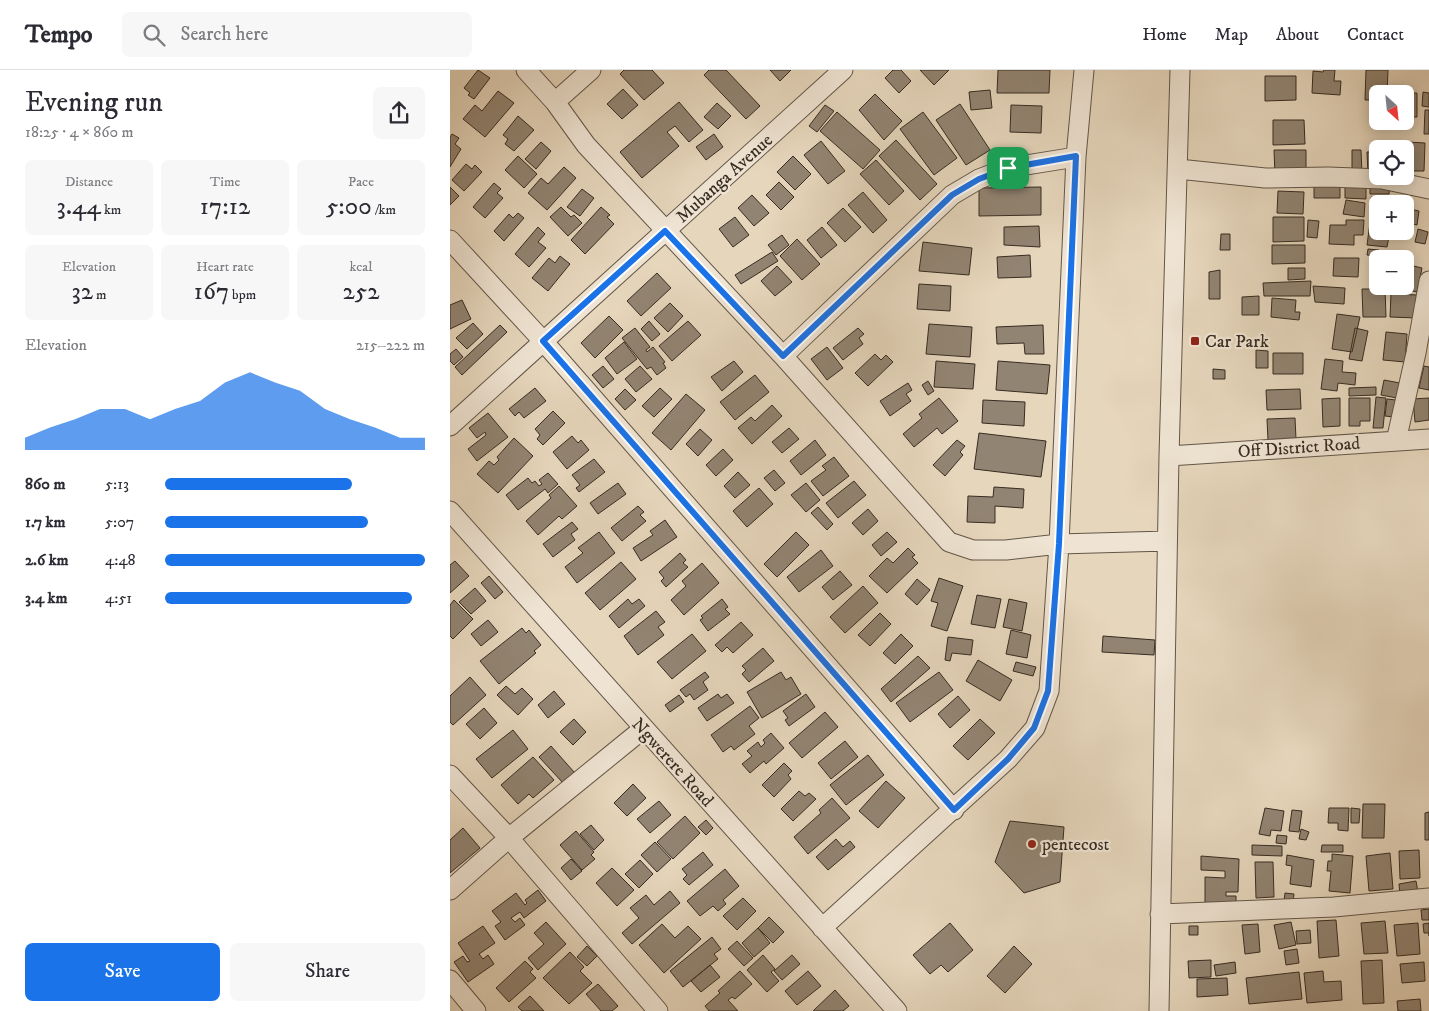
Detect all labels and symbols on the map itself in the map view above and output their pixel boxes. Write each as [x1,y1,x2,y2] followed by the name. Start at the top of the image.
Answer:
[1369,85,1414,130] north arrow
[672,130,778,228] street label: Mubanga Avenue
[987,147,1029,189] pin
[1205,331,1269,353] place label: Car Park
[1189,335,1201,347] marker: Car Park
[1237,433,1361,463] street label: Off District Road
[627,714,718,812] street label: Ngwerere Road
[1041,834,1110,856] place label: pentecost
[1026,838,1038,850] marker: pentecost

